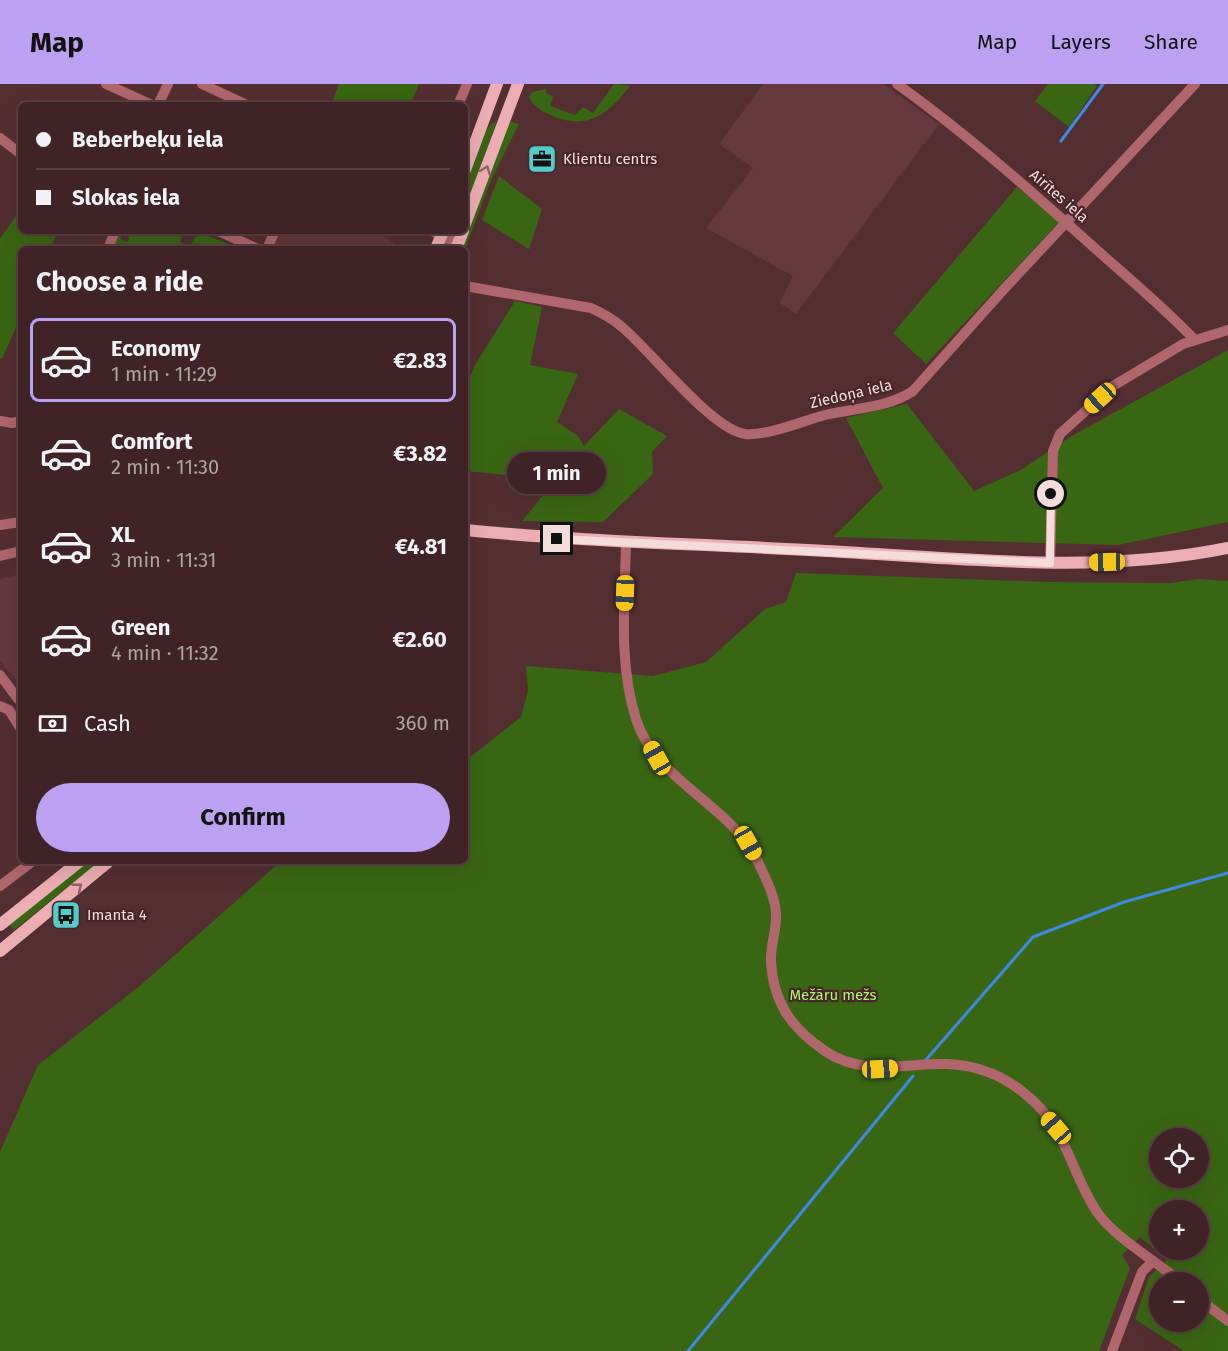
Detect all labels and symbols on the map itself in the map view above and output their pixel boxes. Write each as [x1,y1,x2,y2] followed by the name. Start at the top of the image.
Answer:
[526,143,558,175] office icon: Klientu centrs
[563,150,657,168] place label: Klientu centrs
[478,165,491,176] one-way arrow
[1026,166,1092,226] street label: Airītes iela
[808,376,894,413] street label: Ziedoņa iela
[1081,379,1119,417] car
[508,452,606,494] callout: 1 min
[1037,480,1064,507] route start
[543,525,570,552] route end
[1089,553,1125,571] car
[615,575,635,611] car
[640,738,674,778] car
[731,823,765,863] car
[71,883,82,894] one-way arrow
[50,899,82,931] bus stop icon: Imanta 4
[87,906,147,924] place label: Imanta 4
[789,986,877,1004] park label: Mežāru mežs
[862,1059,898,1079] car
[1037,1109,1075,1147] car

